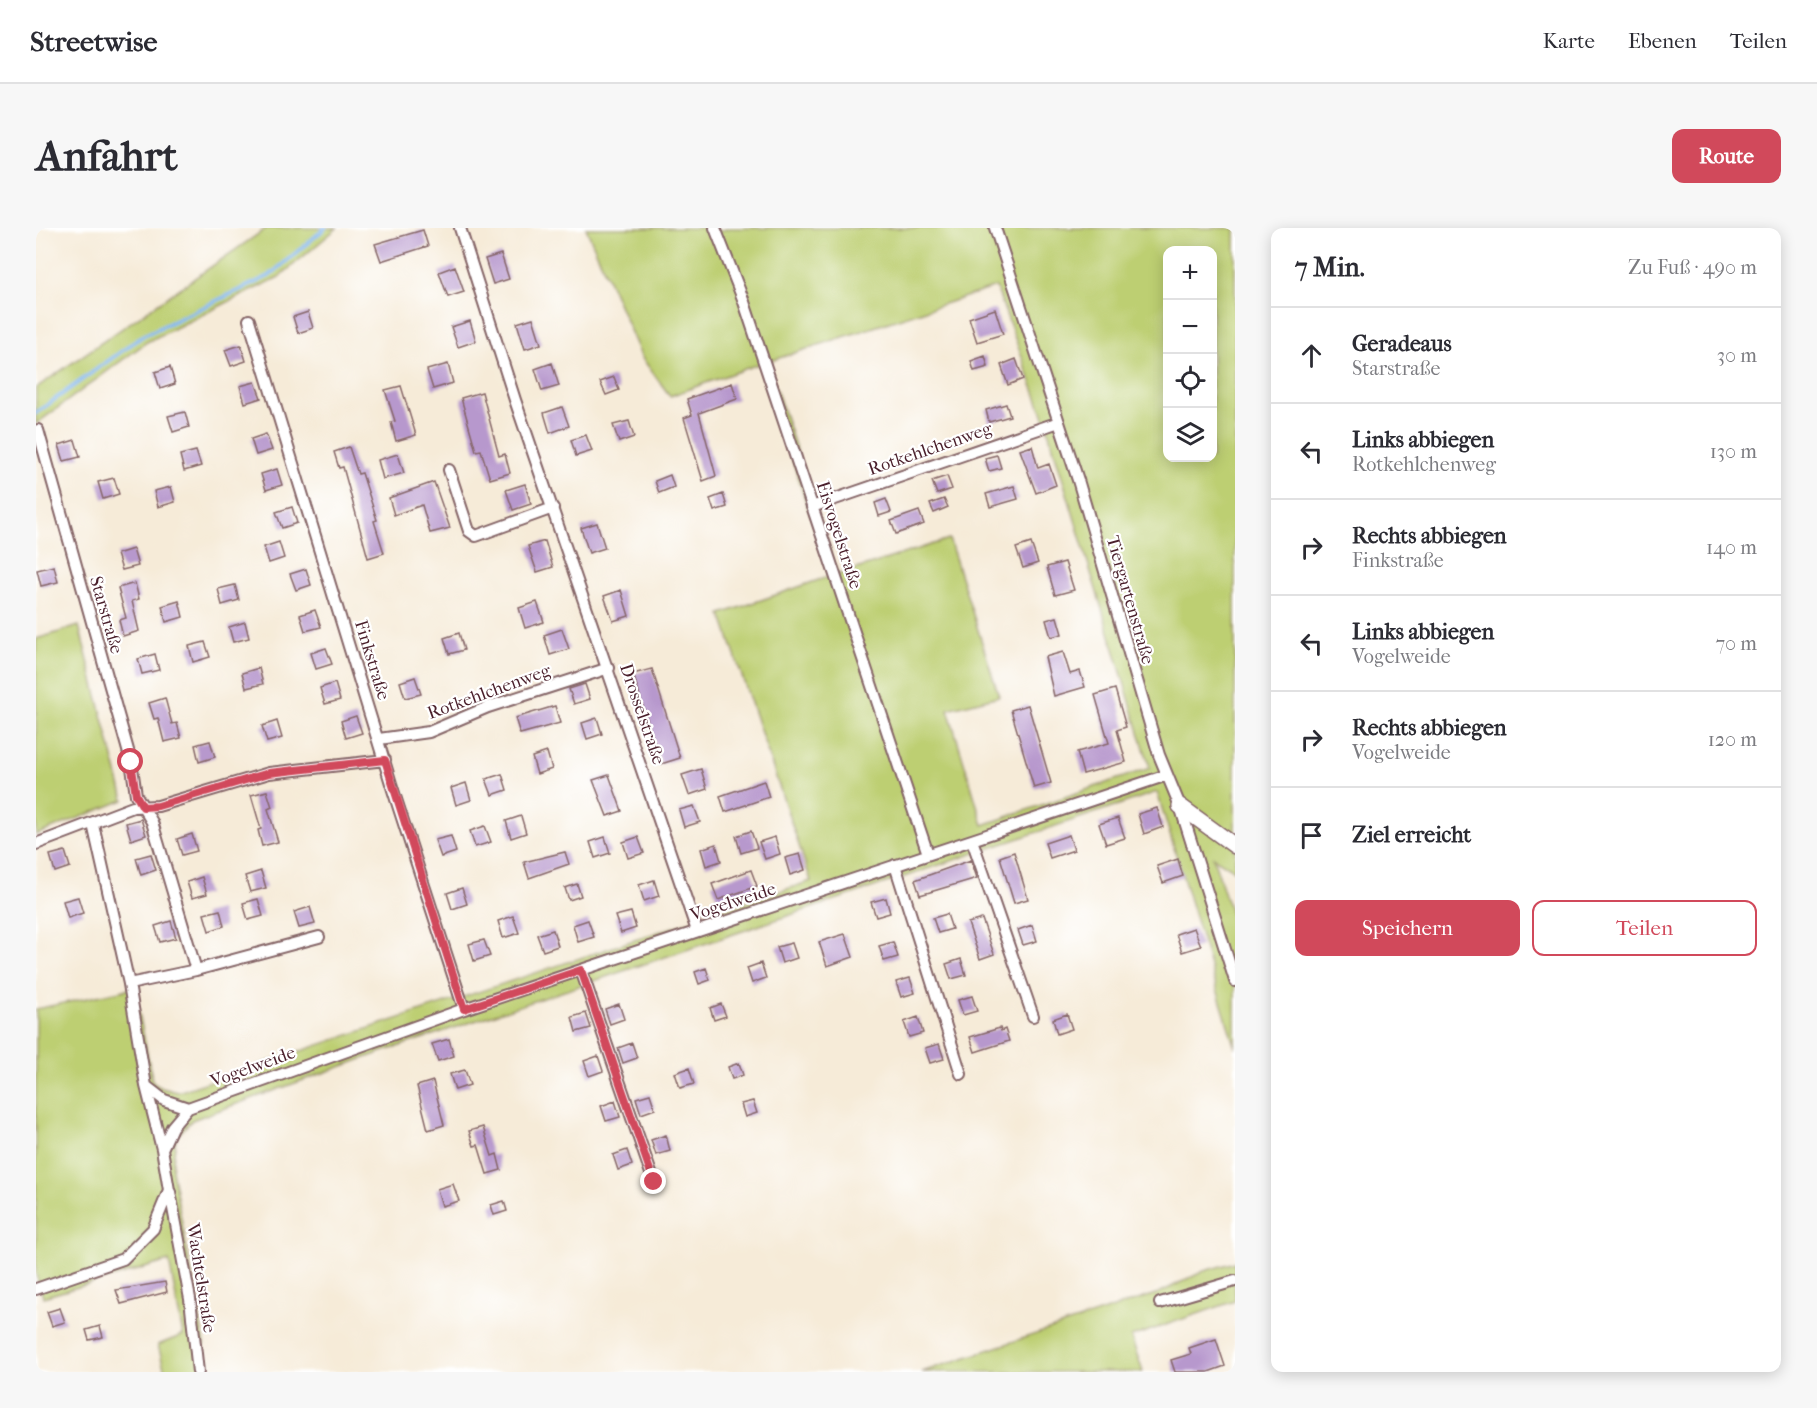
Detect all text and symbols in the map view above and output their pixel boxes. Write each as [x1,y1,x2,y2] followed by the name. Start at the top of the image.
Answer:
[30,25,157,58] text: Streetwise
[1543,29,1595,53] text: Karte
[1628,29,1697,53] text: Ebenen
[1730,29,1787,53] text: Teilen
[1672,129,1781,183] button: Route
[36,132,178,181] text: Anfahrt
[1163,246,1217,462] map controls
[1163,246,1217,300] button: +
[1295,252,1365,283] text: 7 Min.
[1628,256,1757,279] text: Zu Fuß · 490 m
[1163,300,1217,354] button: −
[1352,331,1452,357] text: Geradeaus
[1295,339,1328,372] icon: ahead
[1717,344,1757,367] text: 30 m
[1163,354,1217,408] button: locate
[1352,357,1440,380] text: Starstraße
[1163,408,1217,462] button: layers
[865,418,995,480] street label: Rotkehlchenweg
[1352,427,1494,453] text: Links abbiegen
[1295,435,1328,468] icon: left
[1710,440,1757,463] text: 130 m
[1352,453,1496,476] text: Rotkehlchenweg
[812,479,866,592] street label: Eisvogelstraße
[1352,523,1507,549] text: Rechts abbiegen
[1295,531,1328,564] icon: right
[1102,533,1158,667] street label: Tiergartenstraße
[1706,536,1757,559] text: 140 m
[1352,549,1444,572] text: Finkstraße
[85,574,127,656] street label: Starstraße
[350,618,394,703] street label: Finkstraße
[1352,619,1494,645] text: Links abbiegen
[1295,627,1328,660] icon: left
[1715,632,1757,655] text: 70 m
[1352,645,1451,668] text: Vogelweide
[425,660,554,724] street label: Rotkehlchenweg
[615,661,669,767] street label: Drosselstraße
[1352,715,1507,741] text: Rechts abbiegen
[1295,723,1328,756] icon: right
[1708,728,1757,751] text: 120 m
[1352,741,1451,764] text: Vogelweide
[117,748,143,774] route start
[1295,819,1328,852] icon: arrive
[1352,822,1471,848] text: Ziel erreicht
[687,878,779,926] street label: Vogelweide
[1295,900,1520,956] button: Speichern
[1532,900,1757,956] button: Teilen
[207,1042,298,1092] street label: Vogelweide
[640,1168,666,1194] route end
[182,1221,220,1334] street label: Wachtelstraße

